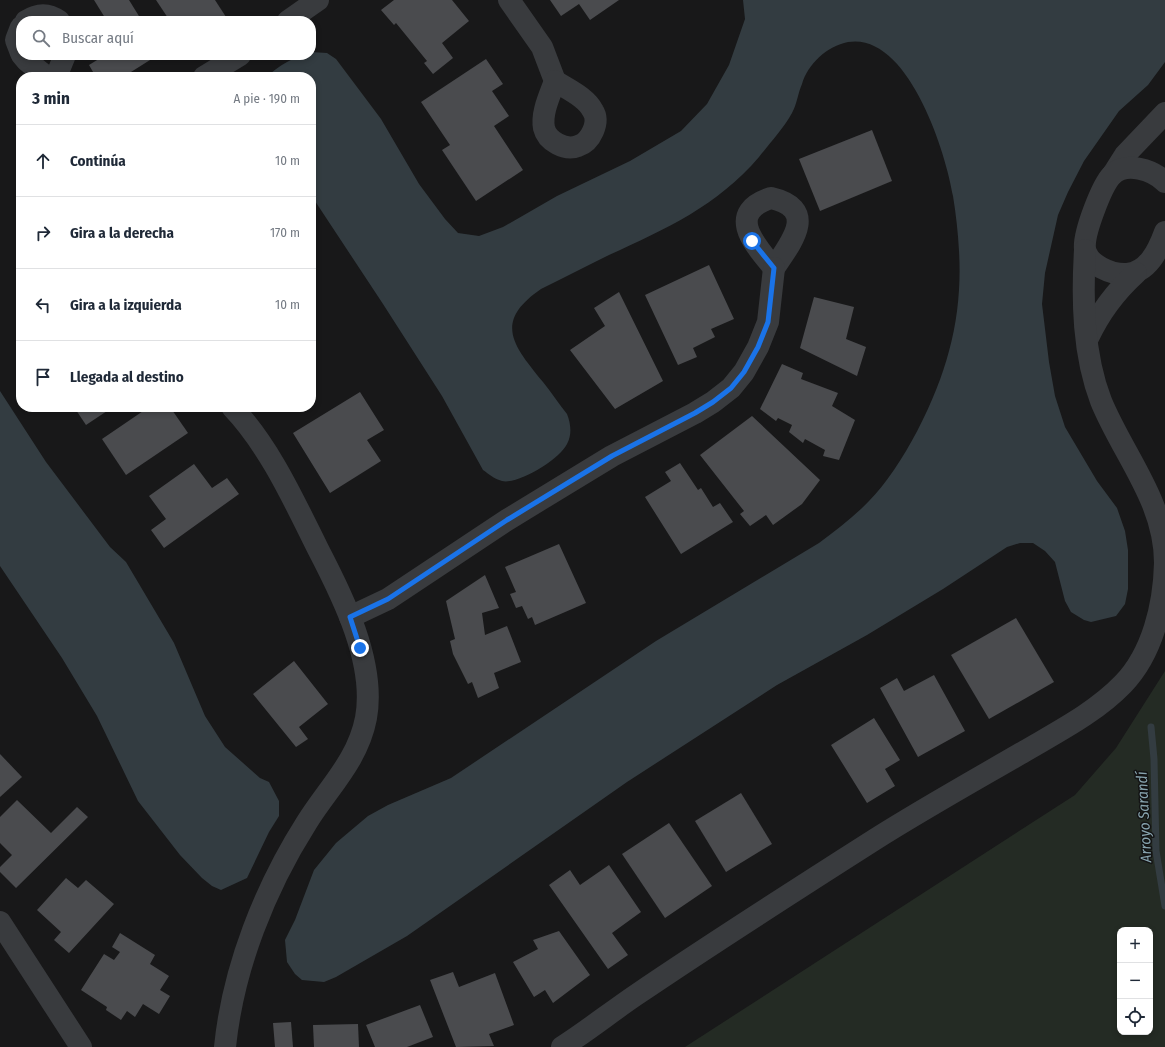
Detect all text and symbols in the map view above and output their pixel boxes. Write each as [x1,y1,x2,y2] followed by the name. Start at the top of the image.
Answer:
[16,16,316,60] search box
[30,27,52,49] icon: search
[62,29,134,47] text: Buscar aquí
[32,88,70,109] text: 3 min
[233,91,300,106] text: A pie · 190 m
[32,150,54,172] icon: ahead
[70,152,126,170] text: Continúa
[275,153,300,168] text: 10 m
[32,222,54,244] icon: right
[70,224,174,242] text: Gira a la derecha
[270,225,300,240] text: 170 m
[743,232,761,250] route start
[32,294,54,316] icon: left
[70,296,182,314] text: Gira a la izquierda
[275,297,300,312] text: 10 m
[32,366,54,388] icon: arrive
[70,368,184,386] text: Llegada al destino
[351,639,369,657] route end
[1133,770,1155,864] water label: Arroyo Sarandí
[1117,927,1153,1035] map controls
[1117,927,1153,963] button: +
[1117,963,1153,999] button: −
[1117,999,1153,1035] button: locate

